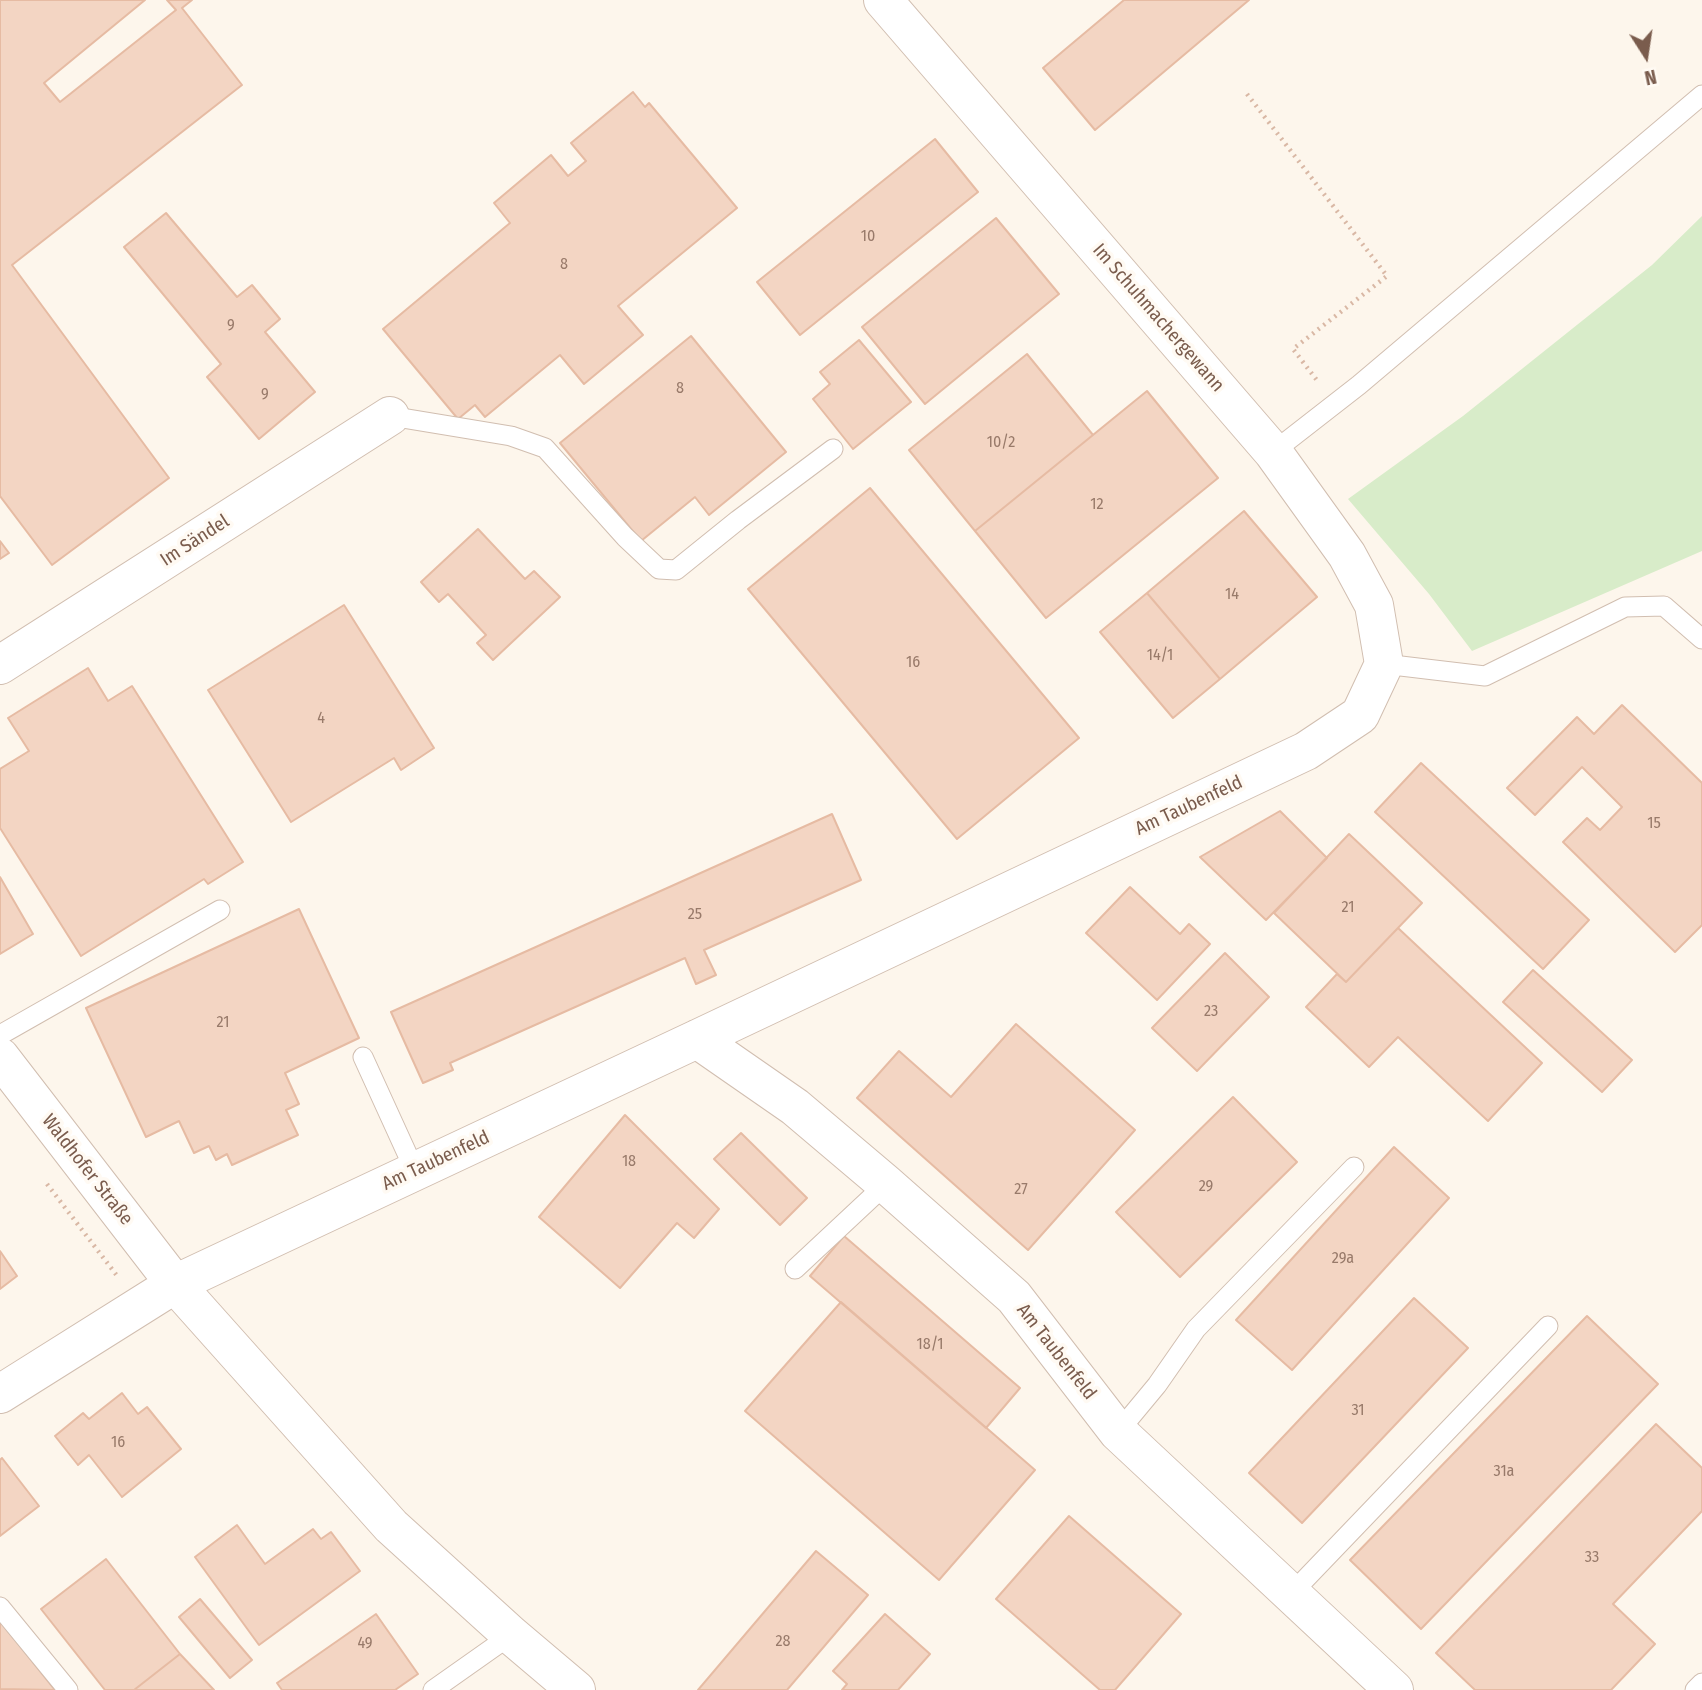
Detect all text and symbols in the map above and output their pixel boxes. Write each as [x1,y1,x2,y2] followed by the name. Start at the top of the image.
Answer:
[1611,21,1681,91] north arrow
[1643,65,1658,89] text: N
[861,227,875,247] house number: 10
[1087,239,1229,397] street label: Im Schuhmachergewann
[560,255,568,275] house number: 8
[227,316,235,336] house number: 9
[676,379,684,399] house number: 8
[261,385,269,405] house number: 9
[987,433,1015,453] house number: 10/2
[1090,495,1104,515] house number: 12
[156,510,234,572] street label: Im Sändel
[1225,585,1239,605] house number: 14
[1147,646,1173,666] house number: 14/1
[906,653,920,673] house number: 16
[317,709,325,729] house number: 4
[1132,771,1246,841] street label: Am Taubenfeld
[1647,814,1661,834] house number: 15
[1342,898,1354,918] house number: 21
[688,905,702,925] house number: 25
[1204,1002,1218,1022] house number: 23
[217,1013,229,1033] house number: 21
[37,1110,137,1230] street label: Waldhofer Straße
[379,1126,493,1196] street label: Am Taubenfeld
[622,1152,636,1172] house number: 18
[1199,1177,1213,1197] house number: 29
[1014,1180,1028,1200] house number: 27
[1332,1249,1354,1269] house number: 29a
[1011,1299,1101,1405] street label: Am Taubenfeld
[916,1335,944,1355] house number: 18/1
[1351,1401,1365,1421] house number: 31
[111,1433,125,1453] house number: 16
[1494,1462,1514,1482] house number: 31a
[1585,1548,1599,1568] house number: 33
[775,1632,791,1652] house number: 28
[357,1634,373,1654] house number: 49

